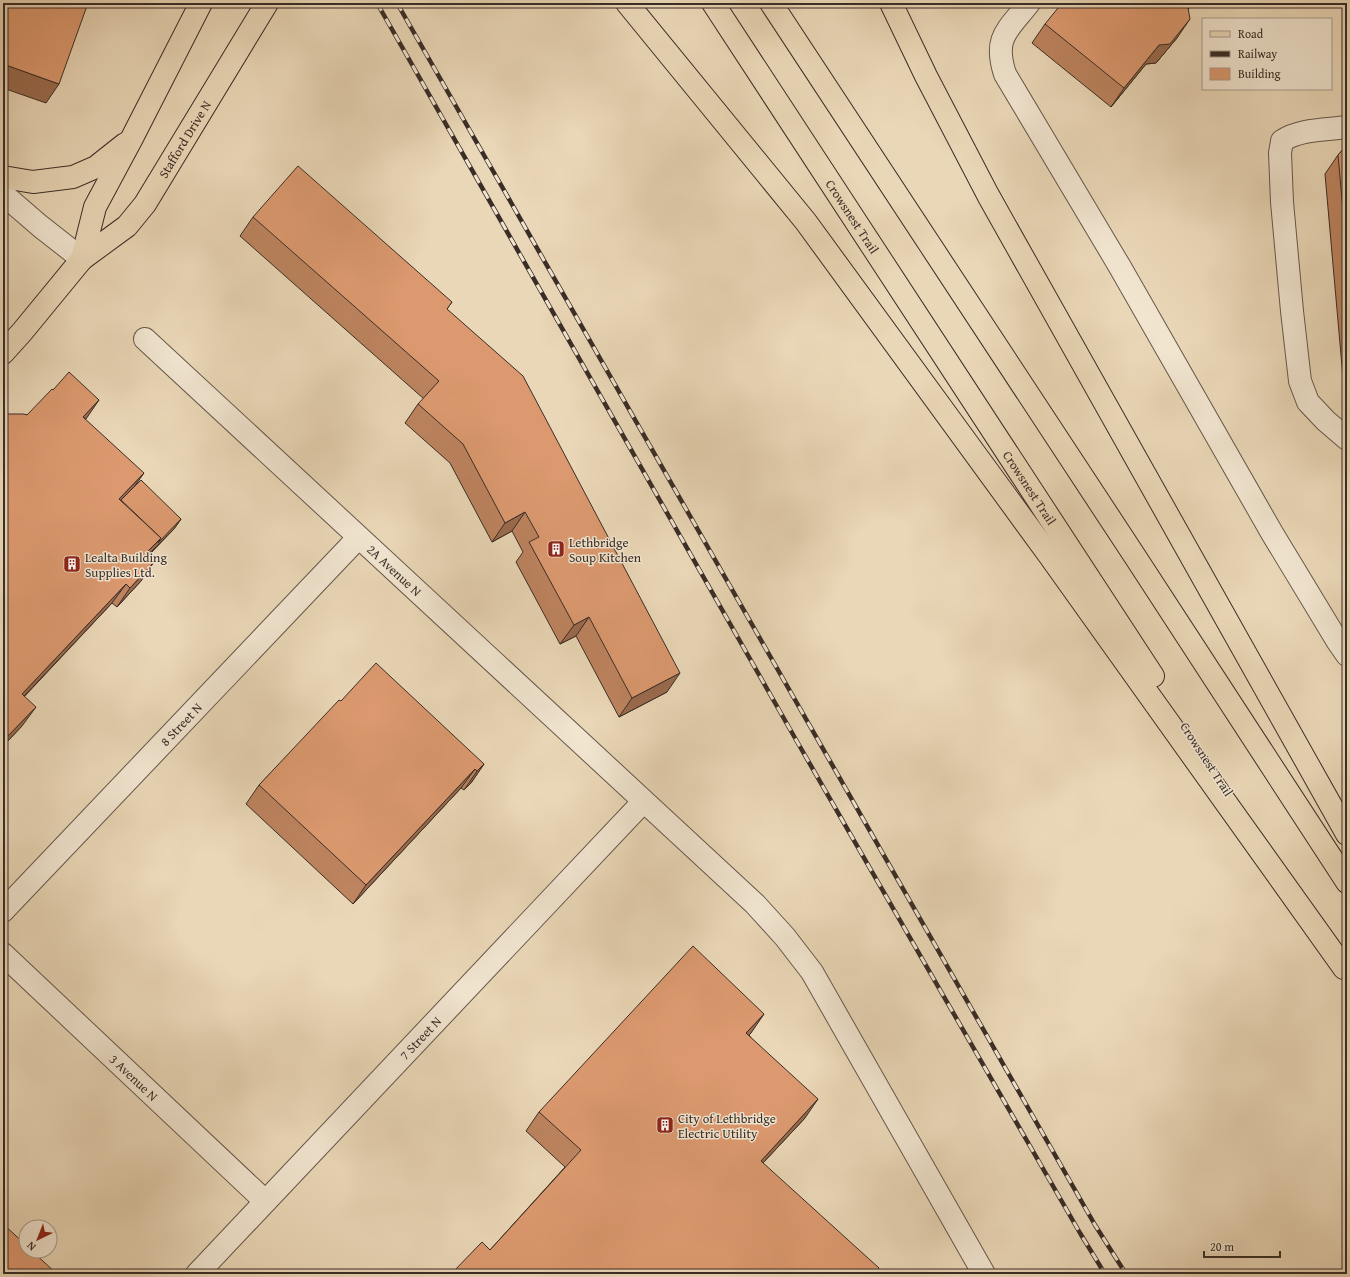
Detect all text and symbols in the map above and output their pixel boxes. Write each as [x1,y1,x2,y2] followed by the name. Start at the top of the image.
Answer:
[1202,18,1332,90] legend
[1238,25,1264,42] text: Road
[1238,45,1277,62] text: Railway
[1238,65,1281,82] text: Building
[154,96,216,182] street label: Stafford Drive N
[821,176,884,258] street label: Crowsnest Trail
[998,447,1061,529] street label: Crowsnest Trail
[569,533,642,567] place label: Lethbridge Soup Kitchen
[546,539,566,559] building icon: Lethbridge Soup Kitchen
[363,540,426,601] street label: 2A Avenue N
[85,548,167,582] place label: Lealta Building Supplies Ltd.
[62,554,82,574] building icon: Lealta Building Supplies Ltd.
[156,698,207,750] street label: 8 Street N
[1175,718,1238,800] street label: Crowsnest Trail
[395,1012,446,1064] street label: 7 Street N
[105,1050,163,1106] street label: 3 Avenue N
[678,1109,776,1143] place label: City of Lethbridge Electric Utility
[655,1115,675,1135] building icon: City of Lethbridge Electric Utility
[18,1219,58,1259] north arrow
[1204,1233,1280,1259] scale bar
[23,1238,39,1255] text: N
[1210,1238,1234,1255] text: 20 m

